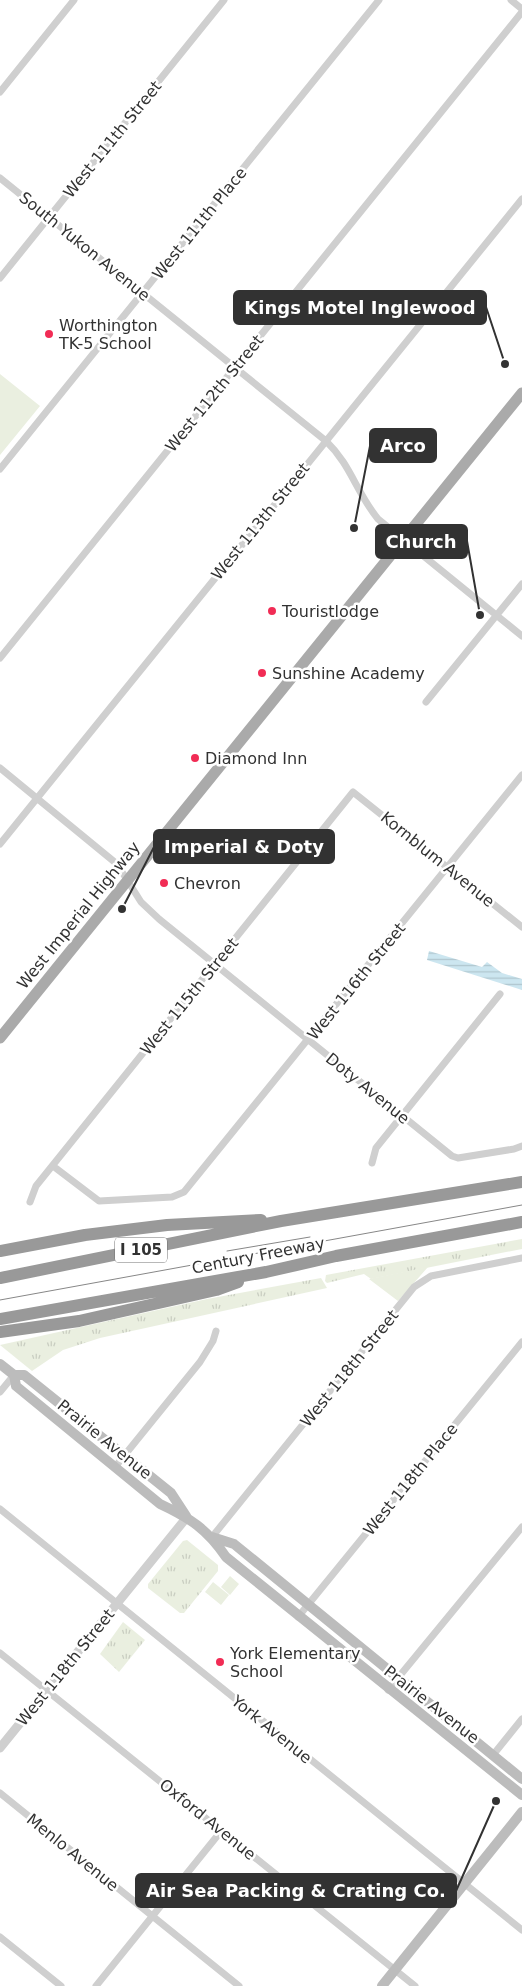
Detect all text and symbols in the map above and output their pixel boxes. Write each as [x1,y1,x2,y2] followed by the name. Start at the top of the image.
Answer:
[59,77,165,202] street label: West 111th Street
[148,163,251,283] street label: West 111th Place
[15,188,154,305] street label: South Yukon Avenue
[234,291,486,324] callout: Kings Motel Inglewood
[244,297,476,318] text: Kings Motel Inglewood
[58,316,158,353] place label: Worthington TK-5 School
[43,328,55,340] marker: Worthington TK-5 School
[161,331,267,456] street label: West 112th Street
[370,429,436,462] callout: Arco
[380,435,426,456] text: Arco
[207,459,313,584] street label: West 113th Street
[376,525,467,558] callout: Church
[385,531,457,552] text: Church
[281,602,379,621] place label: Touristlodge
[266,605,278,617] marker: Touristlodge
[272,664,425,683] place label: Sunshine Academy
[256,667,268,679] marker: Sunshine Academy
[205,749,307,768] place label: Diamond Inn
[189,752,201,764] marker: Diamond Inn
[377,808,498,911] street label: Kornblum Avenue
[154,830,334,863] callout: Imperial & Doty
[164,836,324,857] text: Imperial & Doty
[13,838,144,993] street label: West Imperial Highway
[174,874,241,893] place label: Chevron
[158,877,170,889] marker: Chevron
[303,919,409,1044] street label: West 116th Street
[136,934,242,1059] street label: West 115th Street
[322,1049,413,1128] street label: Doty Avenue
[190,1233,326,1278] street label: Century Freeway
[115,1238,167,1262] road number: I 105
[296,1306,402,1431] street label: West 118th Street
[54,1396,156,1483] street label: Prairie Avenue
[359,1419,462,1539] street label: West 118th Place
[12,1605,118,1730] street label: West 118th Street
[229,1644,360,1681] place label: York Elementary School
[214,1656,226,1668] marker: York Elementary School
[380,1661,483,1747] street label: Prairie Avenue
[227,1691,316,1768] street label: York Avenue
[156,1775,260,1864] street label: Oxford Avenue
[23,1810,122,1895] street label: Menlo Avenue
[136,1874,456,1907] callout: Air Sea Packing & Crating Co.
[146,1880,446,1901] text: Air Sea Packing & Crating Co.

